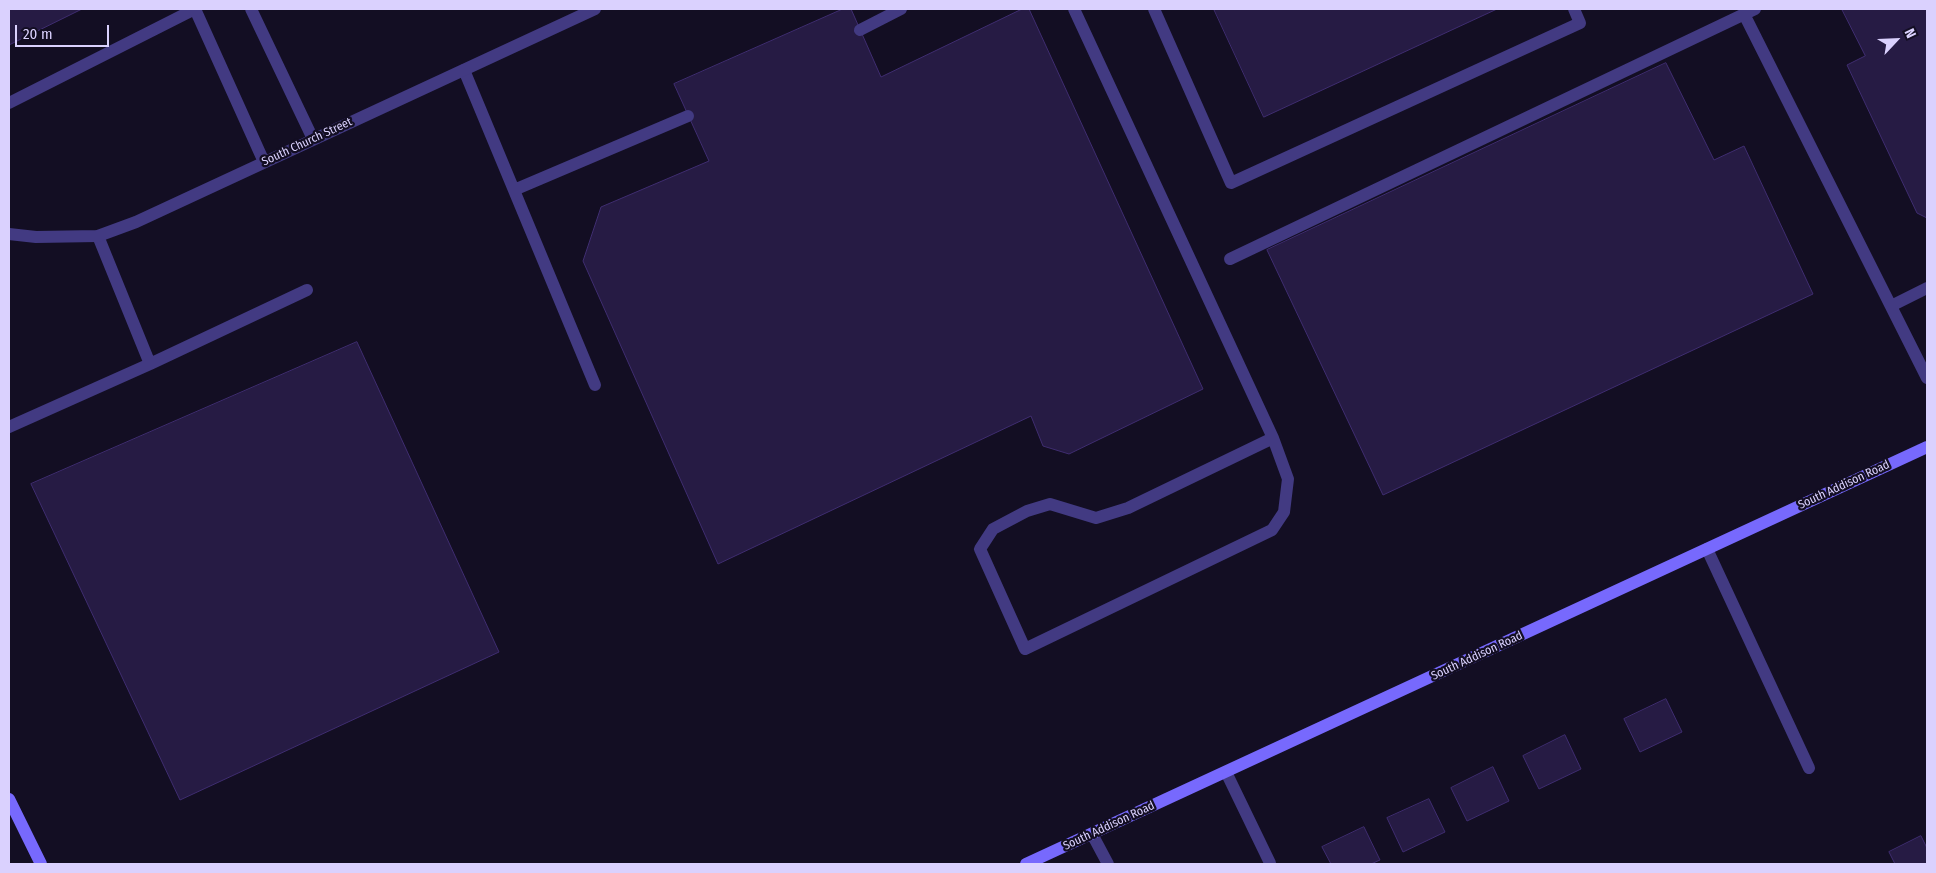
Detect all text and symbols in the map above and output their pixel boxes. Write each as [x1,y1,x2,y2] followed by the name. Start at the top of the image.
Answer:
[18,15,111,47] scale bar
[1871,15,1921,65] north arrow
[23,25,53,43] text: 20 m
[1901,26,1920,41] text: N
[260,115,354,169] street label: South Church Street
[1796,457,1892,513] street label: South Addison Road
[1429,628,1525,684] street label: South Addison Road
[1061,798,1157,854] street label: South Addison Road

